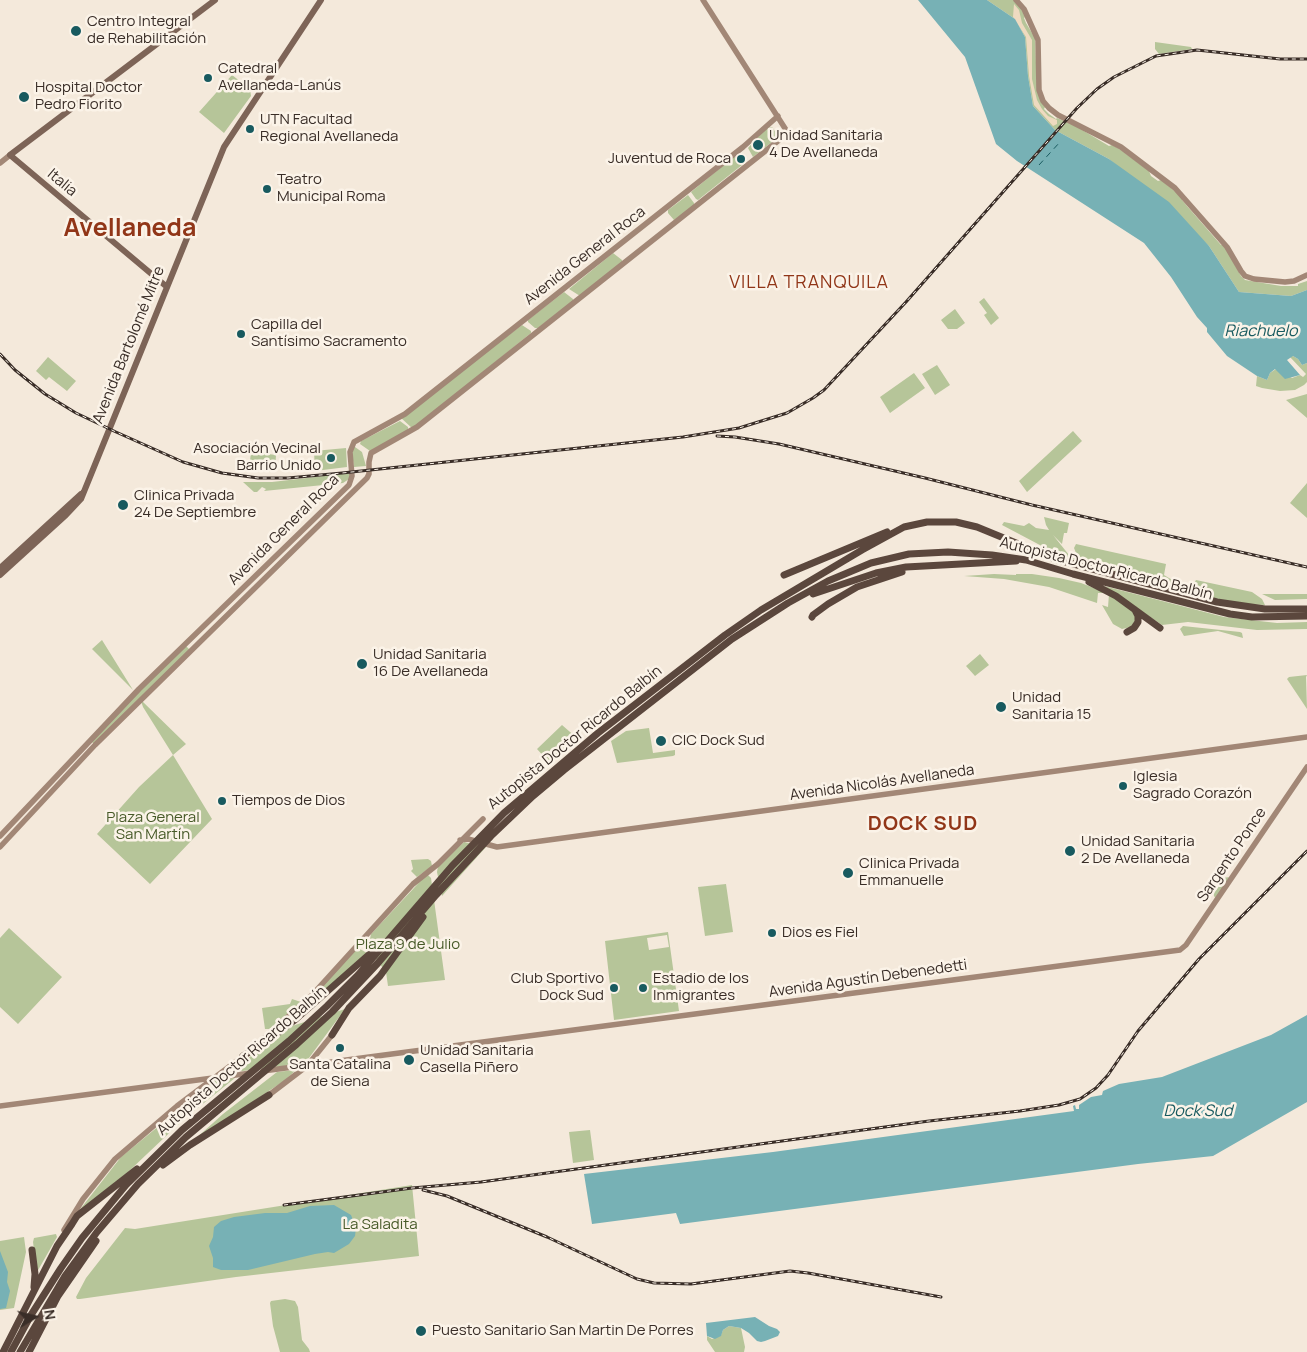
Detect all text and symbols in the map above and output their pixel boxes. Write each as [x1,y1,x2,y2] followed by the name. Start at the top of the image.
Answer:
[87,13,206,48] place label: Centro Integral de Rehabilitación
[69,24,83,38] marker: Centro Integral de Rehabilitación
[218,60,341,95] place label: Catedral Avellaneda-Lanús
[202,72,214,84] marker: Catedral Avellaneda-Lanús
[35,79,142,114] place label: Hospital Doctor Pedro Fiorito
[17,90,31,104] marker: Hospital Doctor Pedro Fiorito
[260,111,398,146] place label: UTN Facultad Regional Avellaneda
[244,123,256,135] marker: UTN Facultad Regional Avellaneda
[769,127,883,162] place label: Unidad Sanitaria 4 De Avellaneda
[751,138,765,152] marker: Unidad Sanitaria 4 De Avellaneda
[608,150,731,168] place label: Juventud de Roca
[735,153,747,165] marker: Juventud de Roca
[44,165,80,201] street label: Italia
[277,171,386,206] place label: Teatro Municipal Roma
[261,183,273,195] marker: Teatro Municipal Roma
[521,203,649,309] street label: Avenida General Roca
[64,214,196,244] district label: Avellaneda
[89,264,169,426] street label: Avenida Bartolomé Mitre
[727,272,891,294] district label: VILLA TRANQUILA
[251,316,407,351] place label: Capilla del Santísimo Sacramento
[1224,322,1298,342] water label: Riachuelo
[235,328,247,340] marker: Capilla del Santísimo Sacramento
[193,440,321,475] place label: Asociación Vecinal Barrio Unido
[325,452,337,464] marker: Asociación Vecinal Barrio Unido
[225,471,343,589] street label: Avenida General Roca
[134,487,256,522] place label: Clinica Privada 24 De Septiembre
[116,498,130,512] marker: Clinica Privada 24 De Septiembre
[998,534,1214,604] street label: Autopista Doctor Ricardo Balbín
[373,646,488,681] place label: Unidad Sanitaria 16 De Avellaneda
[355,657,369,671] marker: Unidad Sanitaria 16 De Avellaneda
[484,662,666,814] street label: Autopista Doctor Ricardo Balbín
[1012,689,1091,724] place label: Unidad Sanitaria 15
[994,700,1008,714] marker: Unidad Sanitaria 15
[672,732,765,750] place label: CIC Dock Sud
[654,734,668,748] marker: CIC Dock Sud
[789,761,975,805] street label: Avenida Nicolás Avellaneda
[1133,768,1252,803] place label: Iglesia Sagrado Corazón
[1117,780,1129,792] marker: Iglesia Sagrado Corazón
[232,792,345,810] place label: Tiempos de Dios
[216,795,228,807] marker: Tiempos de Dios
[1194,804,1270,906] street label: Sargento Ponce
[106,809,200,844] park label: Plaza General San Martín
[867,812,979,836] district label: DOCK SUD
[1081,833,1195,868] place label: Unidad Sanitaria 2 De Avellaneda
[1063,844,1077,858] marker: Unidad Sanitaria 2 De Avellaneda
[859,855,959,890] place label: Clinica Privada Emmanuelle
[841,866,855,880] marker: Clinica Privada Emmanuelle
[782,924,858,942] place label: Dios es Fiel
[766,927,778,939] marker: Dios es Fiel
[356,936,460,954] park label: Plaza 9 de Julio
[768,956,968,1002] street label: Avenida Agustín Debenedetti
[511,970,604,1005] place label: Club Sportivo Dock Sud
[653,970,749,1005] place label: Estadio de los Inmigrantes
[154,982,330,1140] street label: Autopista Doctor Ricardo Balbín
[608,982,620,994] marker: Club Sportivo Dock Sud
[637,982,649,994] marker: Estadio de los Inmigrantes
[334,1042,346,1054] marker: Santa Catalina de Siena
[420,1042,534,1077] place label: Unidad Sanitaria Casella Piñero
[402,1053,416,1067] marker: Unidad Sanitaria Casella Piñero
[289,1056,391,1091] place label: Santa Catalina de Siena
[1163,1102,1233,1122] water label: Dock Sud
[342,1216,418,1234] park label: La Saladita
[10,1292,60,1342] north arrow
[40,1308,60,1321] text: N
[432,1322,694,1340] place label: Puesto Sanitario San Martin De Porres
[414,1324,428,1338] marker: Puesto Sanitario San Martin De Porres

